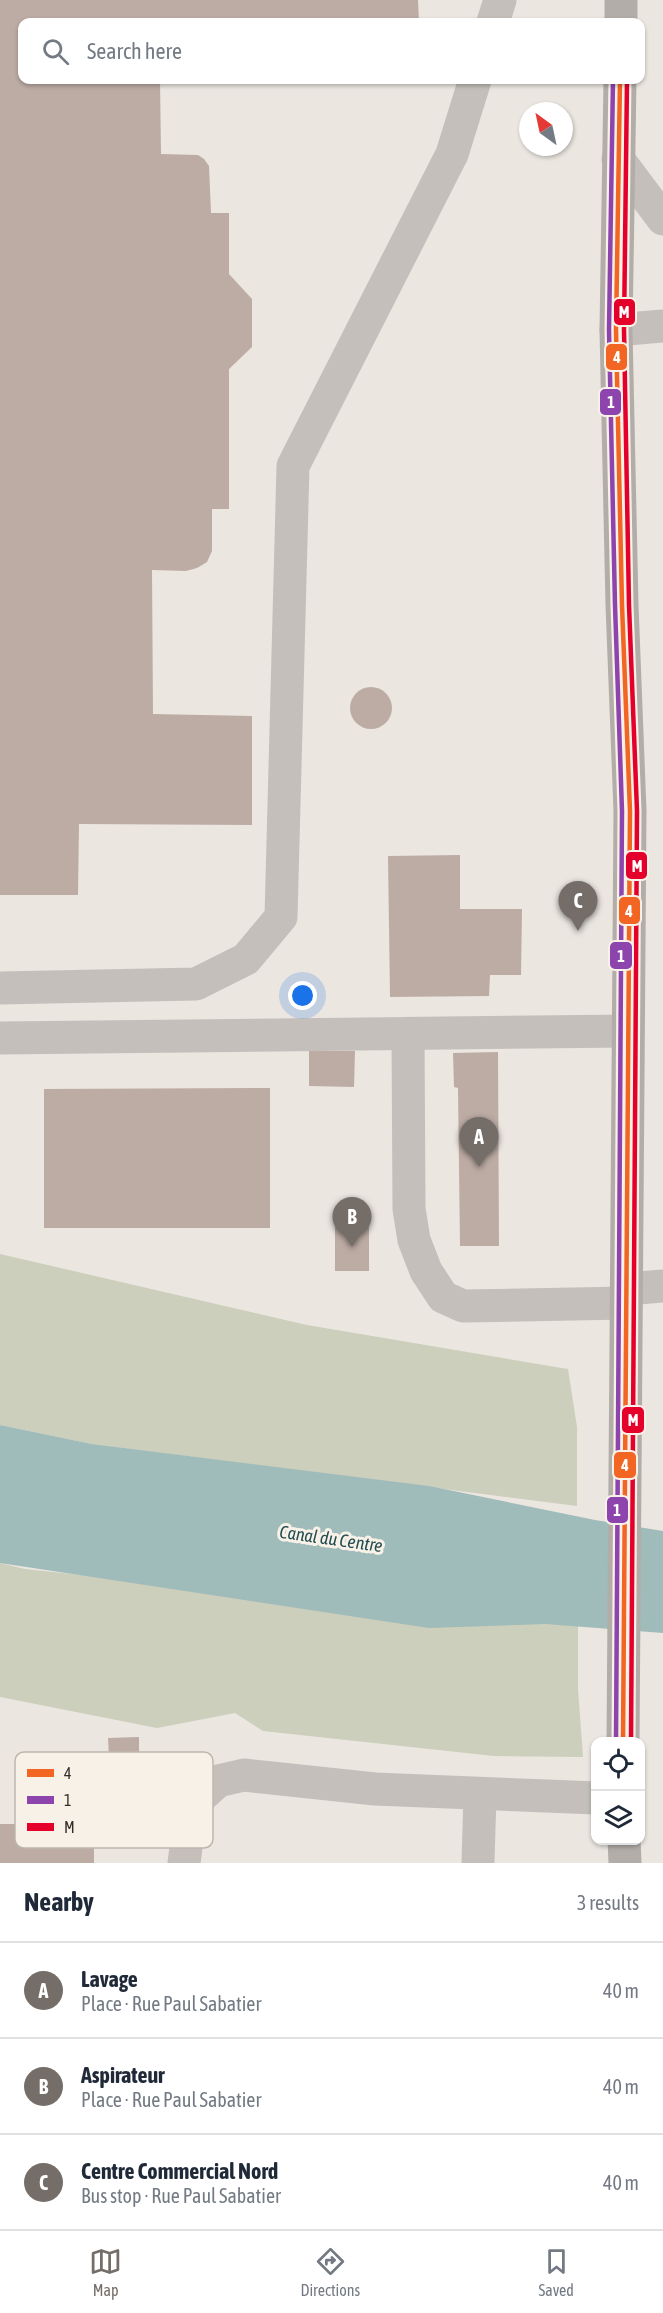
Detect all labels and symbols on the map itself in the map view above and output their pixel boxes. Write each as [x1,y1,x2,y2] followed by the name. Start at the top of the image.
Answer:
[519,102,573,156] north arrow
[613,298,636,326] line badge: M
[619,303,629,321] text: M
[605,343,628,371] line badge: 4
[612,348,621,366] text: 4
[599,388,622,416] line badge: 1
[607,393,615,411] text: 1
[625,851,648,880] line badge: M
[632,857,642,875] text: M
[558,882,598,931] pin: C
[618,896,641,925] line badge: 4
[624,902,633,920] text: 4
[609,941,633,970] line badge: 1
[617,947,625,965] text: 1
[288,981,317,1010] your location
[460,1118,498,1167] pin: A
[332,1198,372,1247] pin: B
[621,1406,645,1434] line badge: M
[628,1411,638,1429] text: M
[613,1451,637,1479] line badge: 4
[620,1456,629,1474] text: 4
[606,1496,629,1524] line badge: 1
[613,1501,621,1519] text: 1
[278,1521,384,1556] water label: Canal du Centre
[15,1752,213,1848] legend
[64,1764,72,1782] text: 4
[64,1791,72,1809] text: 1
[64,1818,75,1836] text: M

